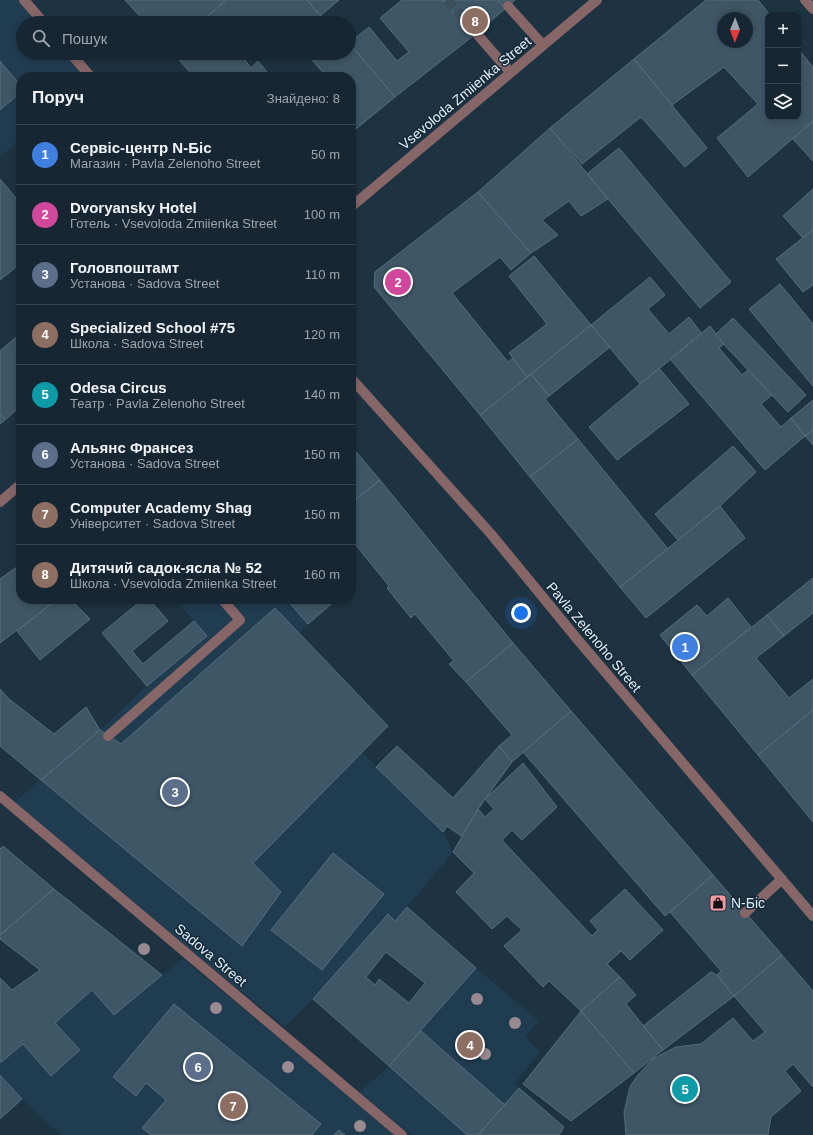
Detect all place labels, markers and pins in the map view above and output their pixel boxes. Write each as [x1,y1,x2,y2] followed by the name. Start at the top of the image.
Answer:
[462,6,488,36] pin: 8
[385,267,411,297] pin: 2
[672,632,698,662] pin: 1
[162,777,188,807] pin: 3
[708,893,728,913] shop icon: N-Біс
[731,895,765,911] place label: N-Біс
[457,1030,483,1060] pin: 4
[185,1052,211,1082] pin: 6
[672,1074,698,1104] pin: 5
[220,1091,246,1121] pin: 7

